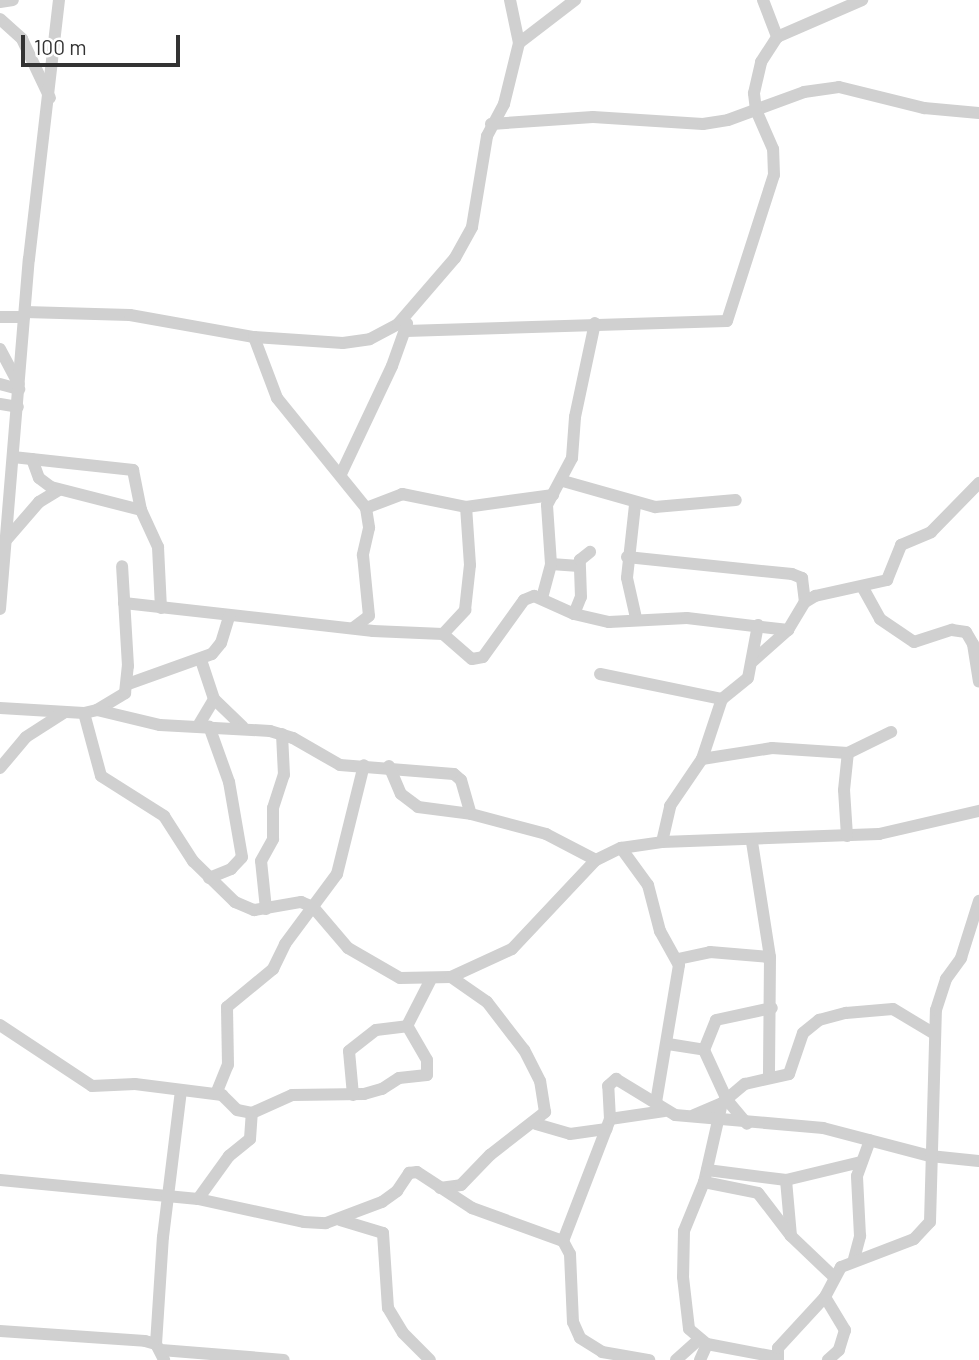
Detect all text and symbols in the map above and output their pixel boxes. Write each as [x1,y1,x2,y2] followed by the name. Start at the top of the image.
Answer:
[24,21,184,65] scale bar
[34,34,87,59] text: 100 m

